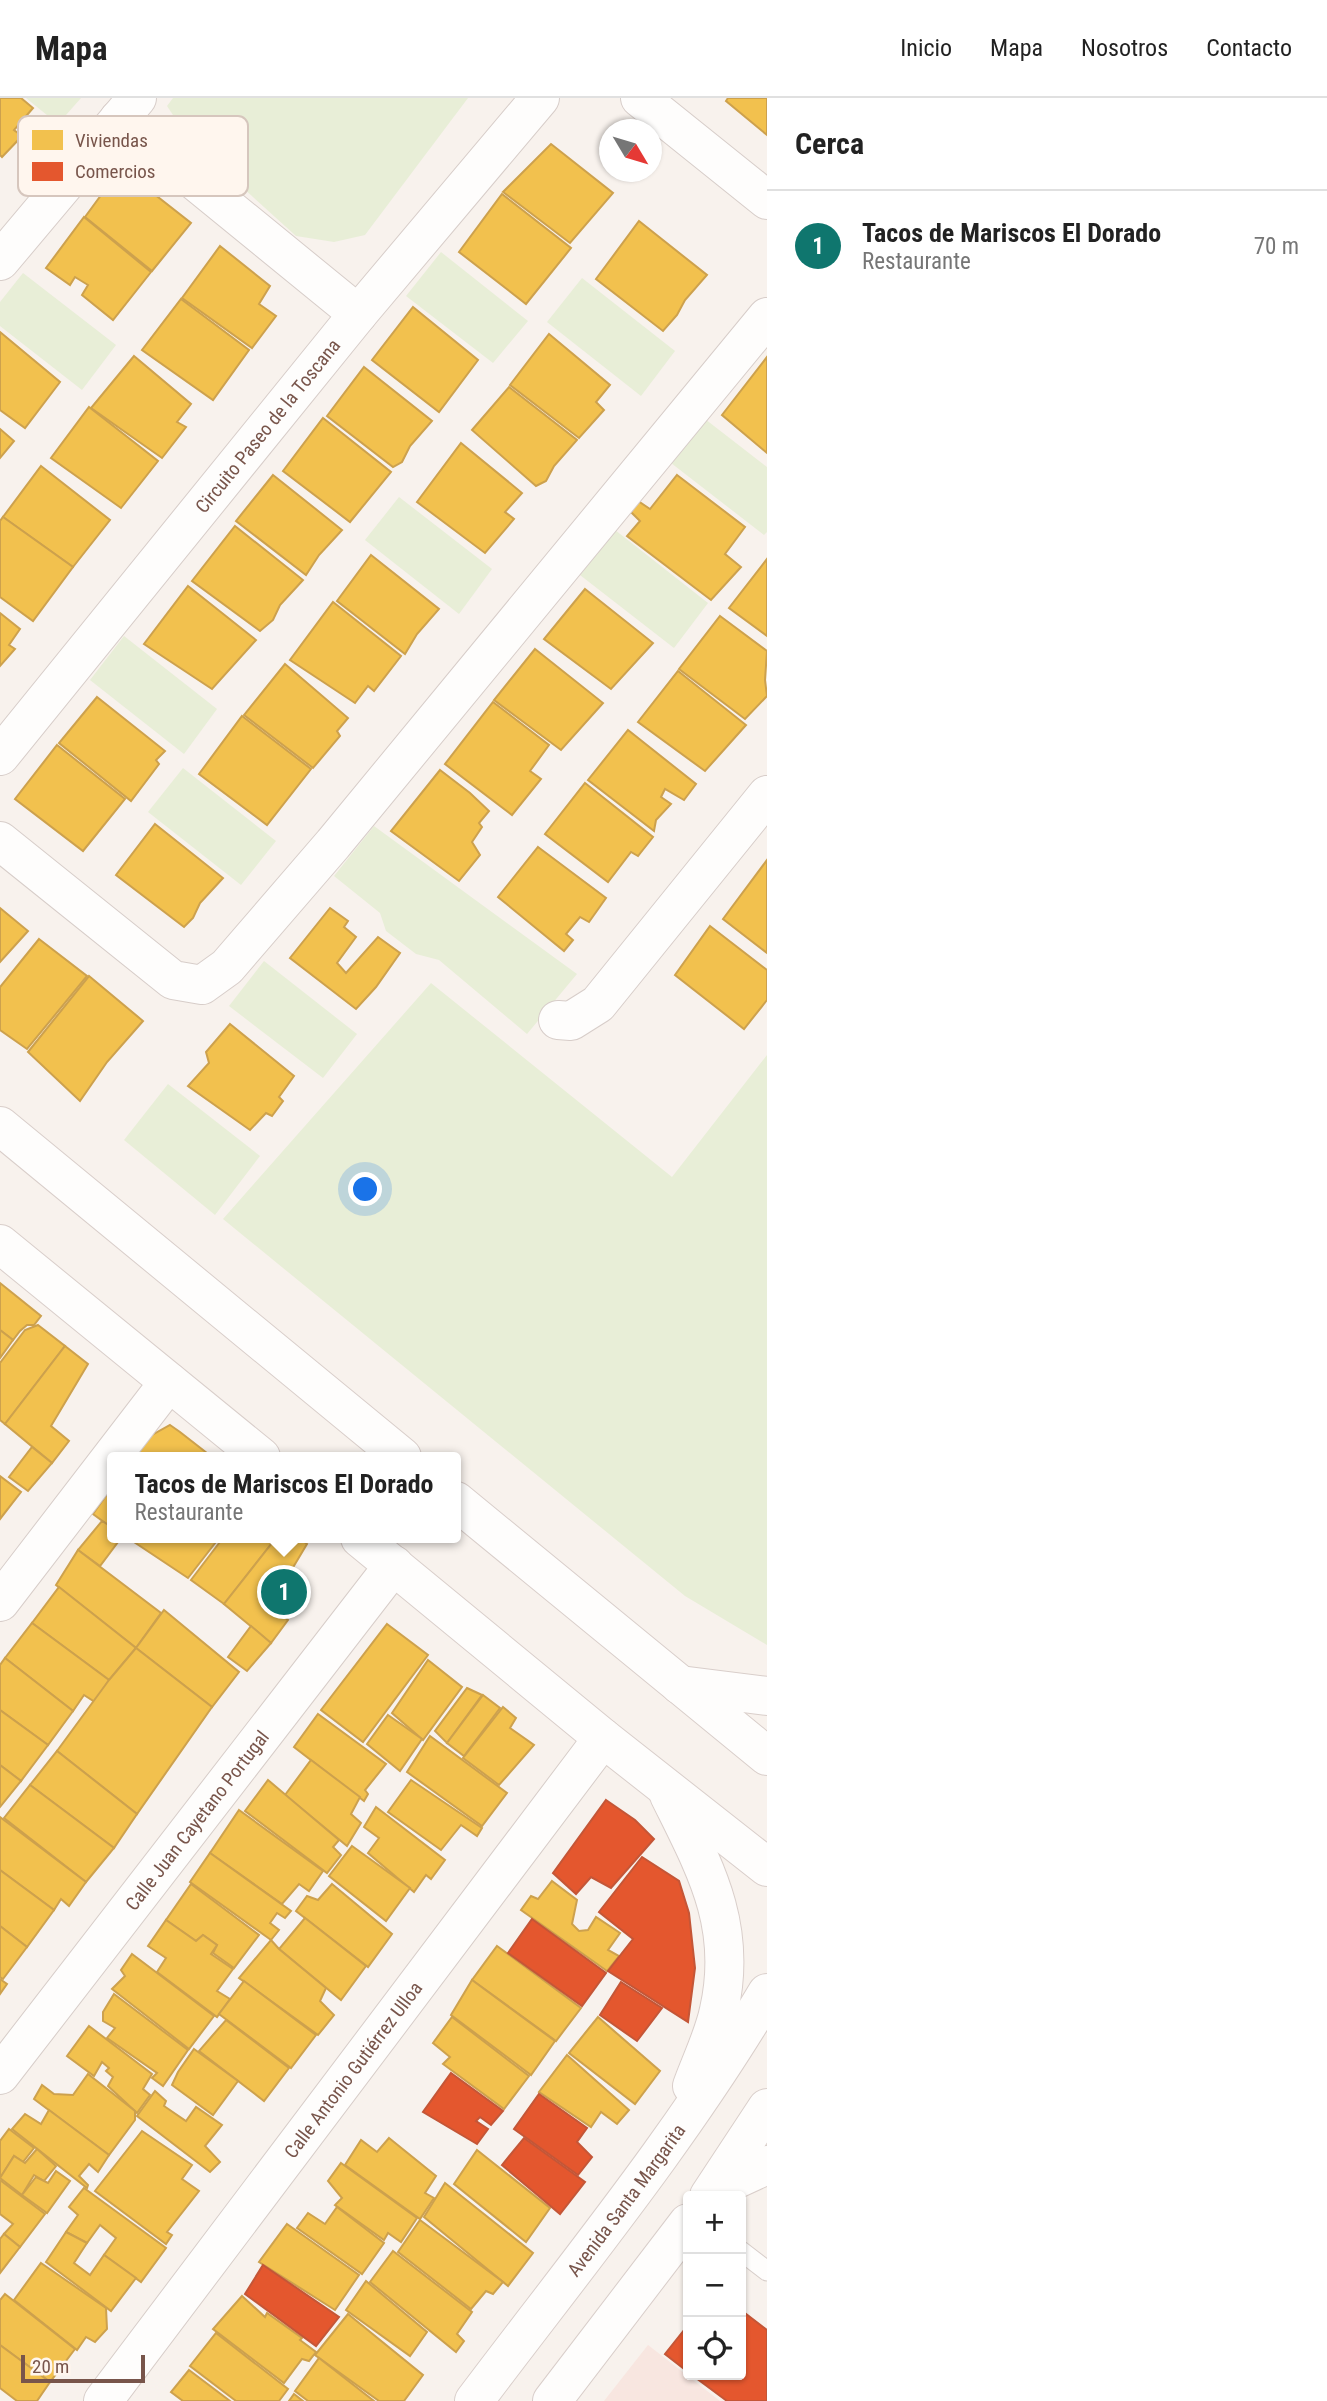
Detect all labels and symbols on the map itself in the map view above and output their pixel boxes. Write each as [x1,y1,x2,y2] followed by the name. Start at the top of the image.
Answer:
[18,116,248,196] legend
[599,119,662,182] north arrow
[75,129,148,152] text: Viviendas
[75,160,155,183] text: Comercios
[190,334,345,517] street label: Circuito Paseo de la Toscana
[348,1172,382,1206] your location
[261,1566,307,1618] pin: 1
[120,1726,274,1915] street label: Calle Juan Cayetano Portugal
[279,1977,427,2162] street label: Calle Antonio Gutiérrez Ulloa
[562,2119,690,2281] street label: Avenida Santa Margarita
[21,2352,145,2384] scale bar

